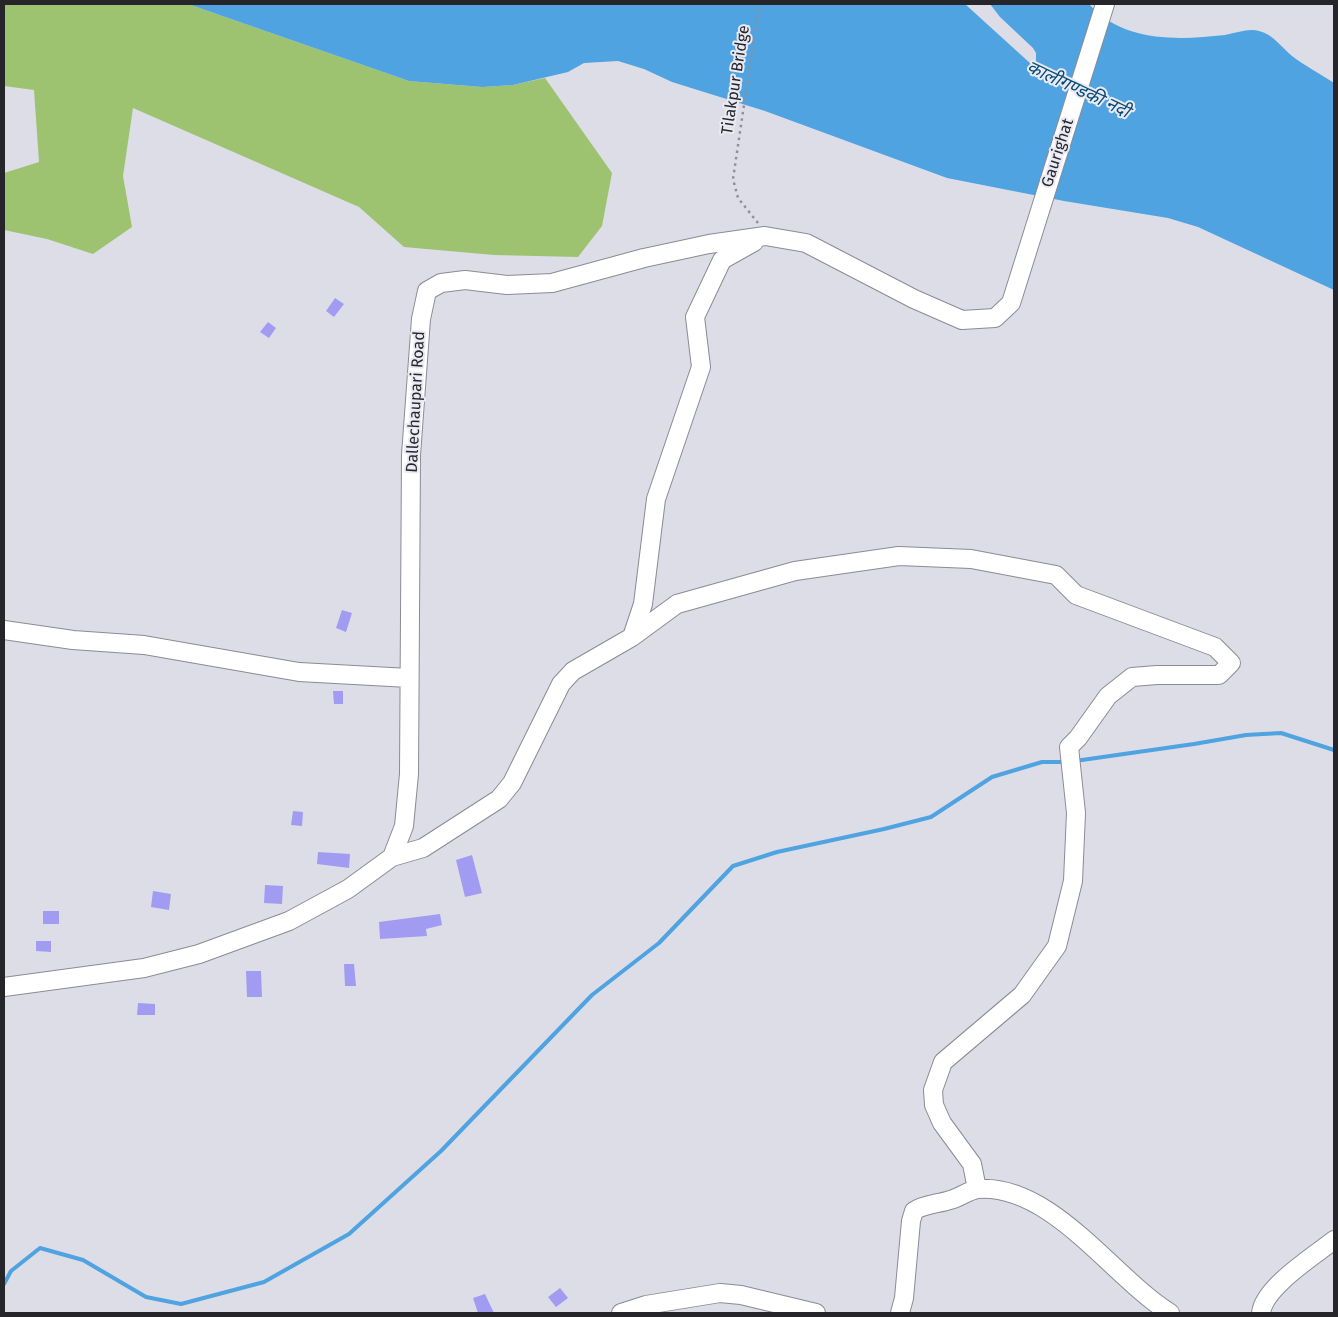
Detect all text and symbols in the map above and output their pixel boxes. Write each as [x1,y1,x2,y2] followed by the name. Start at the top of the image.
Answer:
[718,24,754,136] street label: Tilakpur Bridge
[1023,57,1133,123] water label: कालीगण्डकी नदी
[1038,116,1078,190] street label: Gaurighat
[403,331,429,473] street label: Dallechaupari Road

